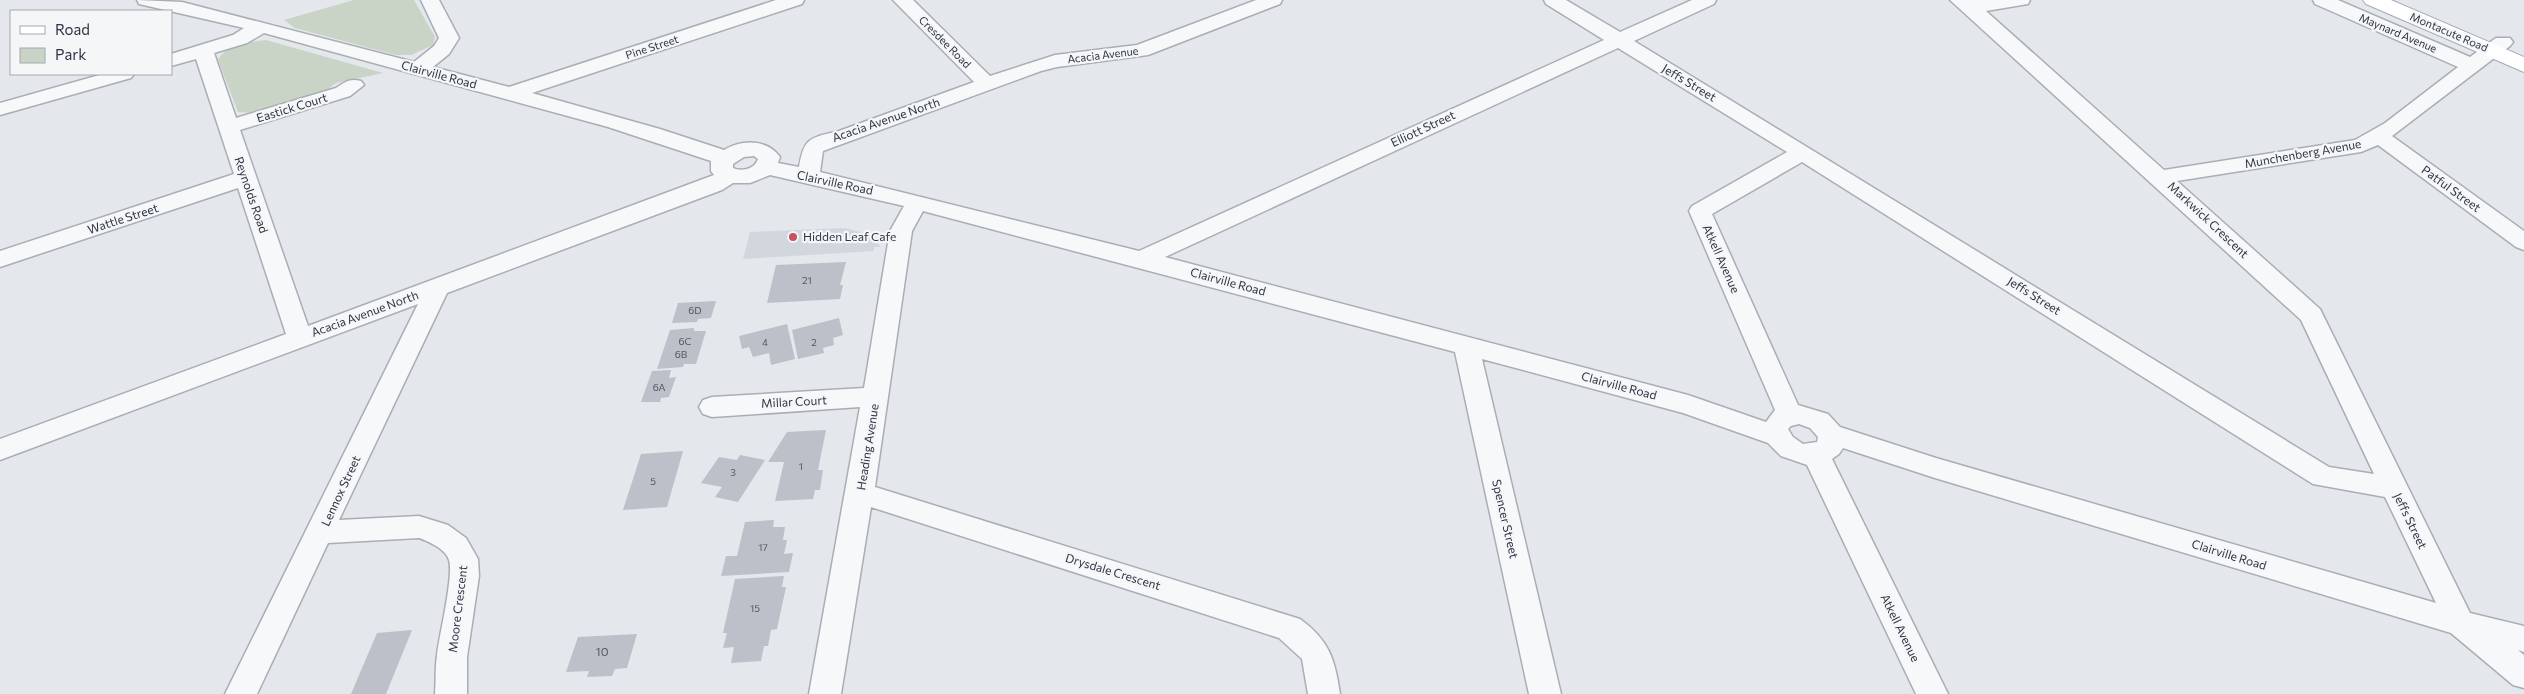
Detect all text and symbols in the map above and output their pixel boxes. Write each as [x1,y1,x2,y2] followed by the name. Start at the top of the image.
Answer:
[2408,9,2490,54] street label: Montacute Road
[10,10,172,75] legend
[2357,10,2439,55] street label: Maynard Avenue
[917,13,974,70] street label: Cresdee Road
[55,20,90,38] text: Road
[624,32,680,61] street label: Pine Street
[1067,44,1139,65] street label: Acacia Avenue
[55,45,86,63] text: Park
[400,57,479,91] street label: Clairville Road
[1659,61,1719,105] street label: Jeffs Street
[255,90,329,124] street label: Eastick Court
[830,94,941,144] street label: Acacia Avenue North
[1388,107,1457,149] street label: Elliott Street
[2243,136,2362,170] street label: Munchenberg Avenue
[232,155,272,235] street label: Reynolds Road
[2419,162,2484,214] street label: Patful Street
[796,167,875,197] street label: Clairville Road
[2166,178,2252,260] street label: Markwick Crescent
[86,200,160,236] street label: Wattle Street
[1701,222,1743,295] street label: Atkell Avenue
[803,229,896,243] place label: Hidden Leaf Cafe
[787,231,799,243] marker: Hidden Leaf Cafe
[1189,264,1268,298] street label: Clairville Road
[2005,273,2064,318] street label: Jeffs Street
[802,274,812,286] house number: 21
[309,287,420,339] street label: Acacia Avenue North
[688,304,702,316] house number: 6D
[679,335,692,347] house number: 6C
[762,336,768,348] house number: 4
[811,336,817,348] house number: 2
[675,348,688,360] house number: 6B
[1580,368,1659,402] street label: Clairville Road
[653,381,665,393] house number: 6A
[761,392,827,410] street label: Millar Court
[853,403,881,491] street label: Heading Avenue
[318,453,363,528] street label: Lennox Street
[799,460,803,472] house number: 1
[730,466,736,478] house number: 3
[650,475,656,487] house number: 5
[1490,478,1522,560] street label: Spencer Street
[2390,490,2430,551] street label: Jeffs Street
[2190,536,2268,572] street label: Clairville Road
[758,541,768,553] house number: 17
[1064,550,1163,592] street label: Drysdale Crescent
[445,564,469,653] street label: Moore Crescent
[1878,591,1923,664] street label: Atkell Avenue
[750,602,760,614] house number: 15
[596,644,609,658] house number: 10

